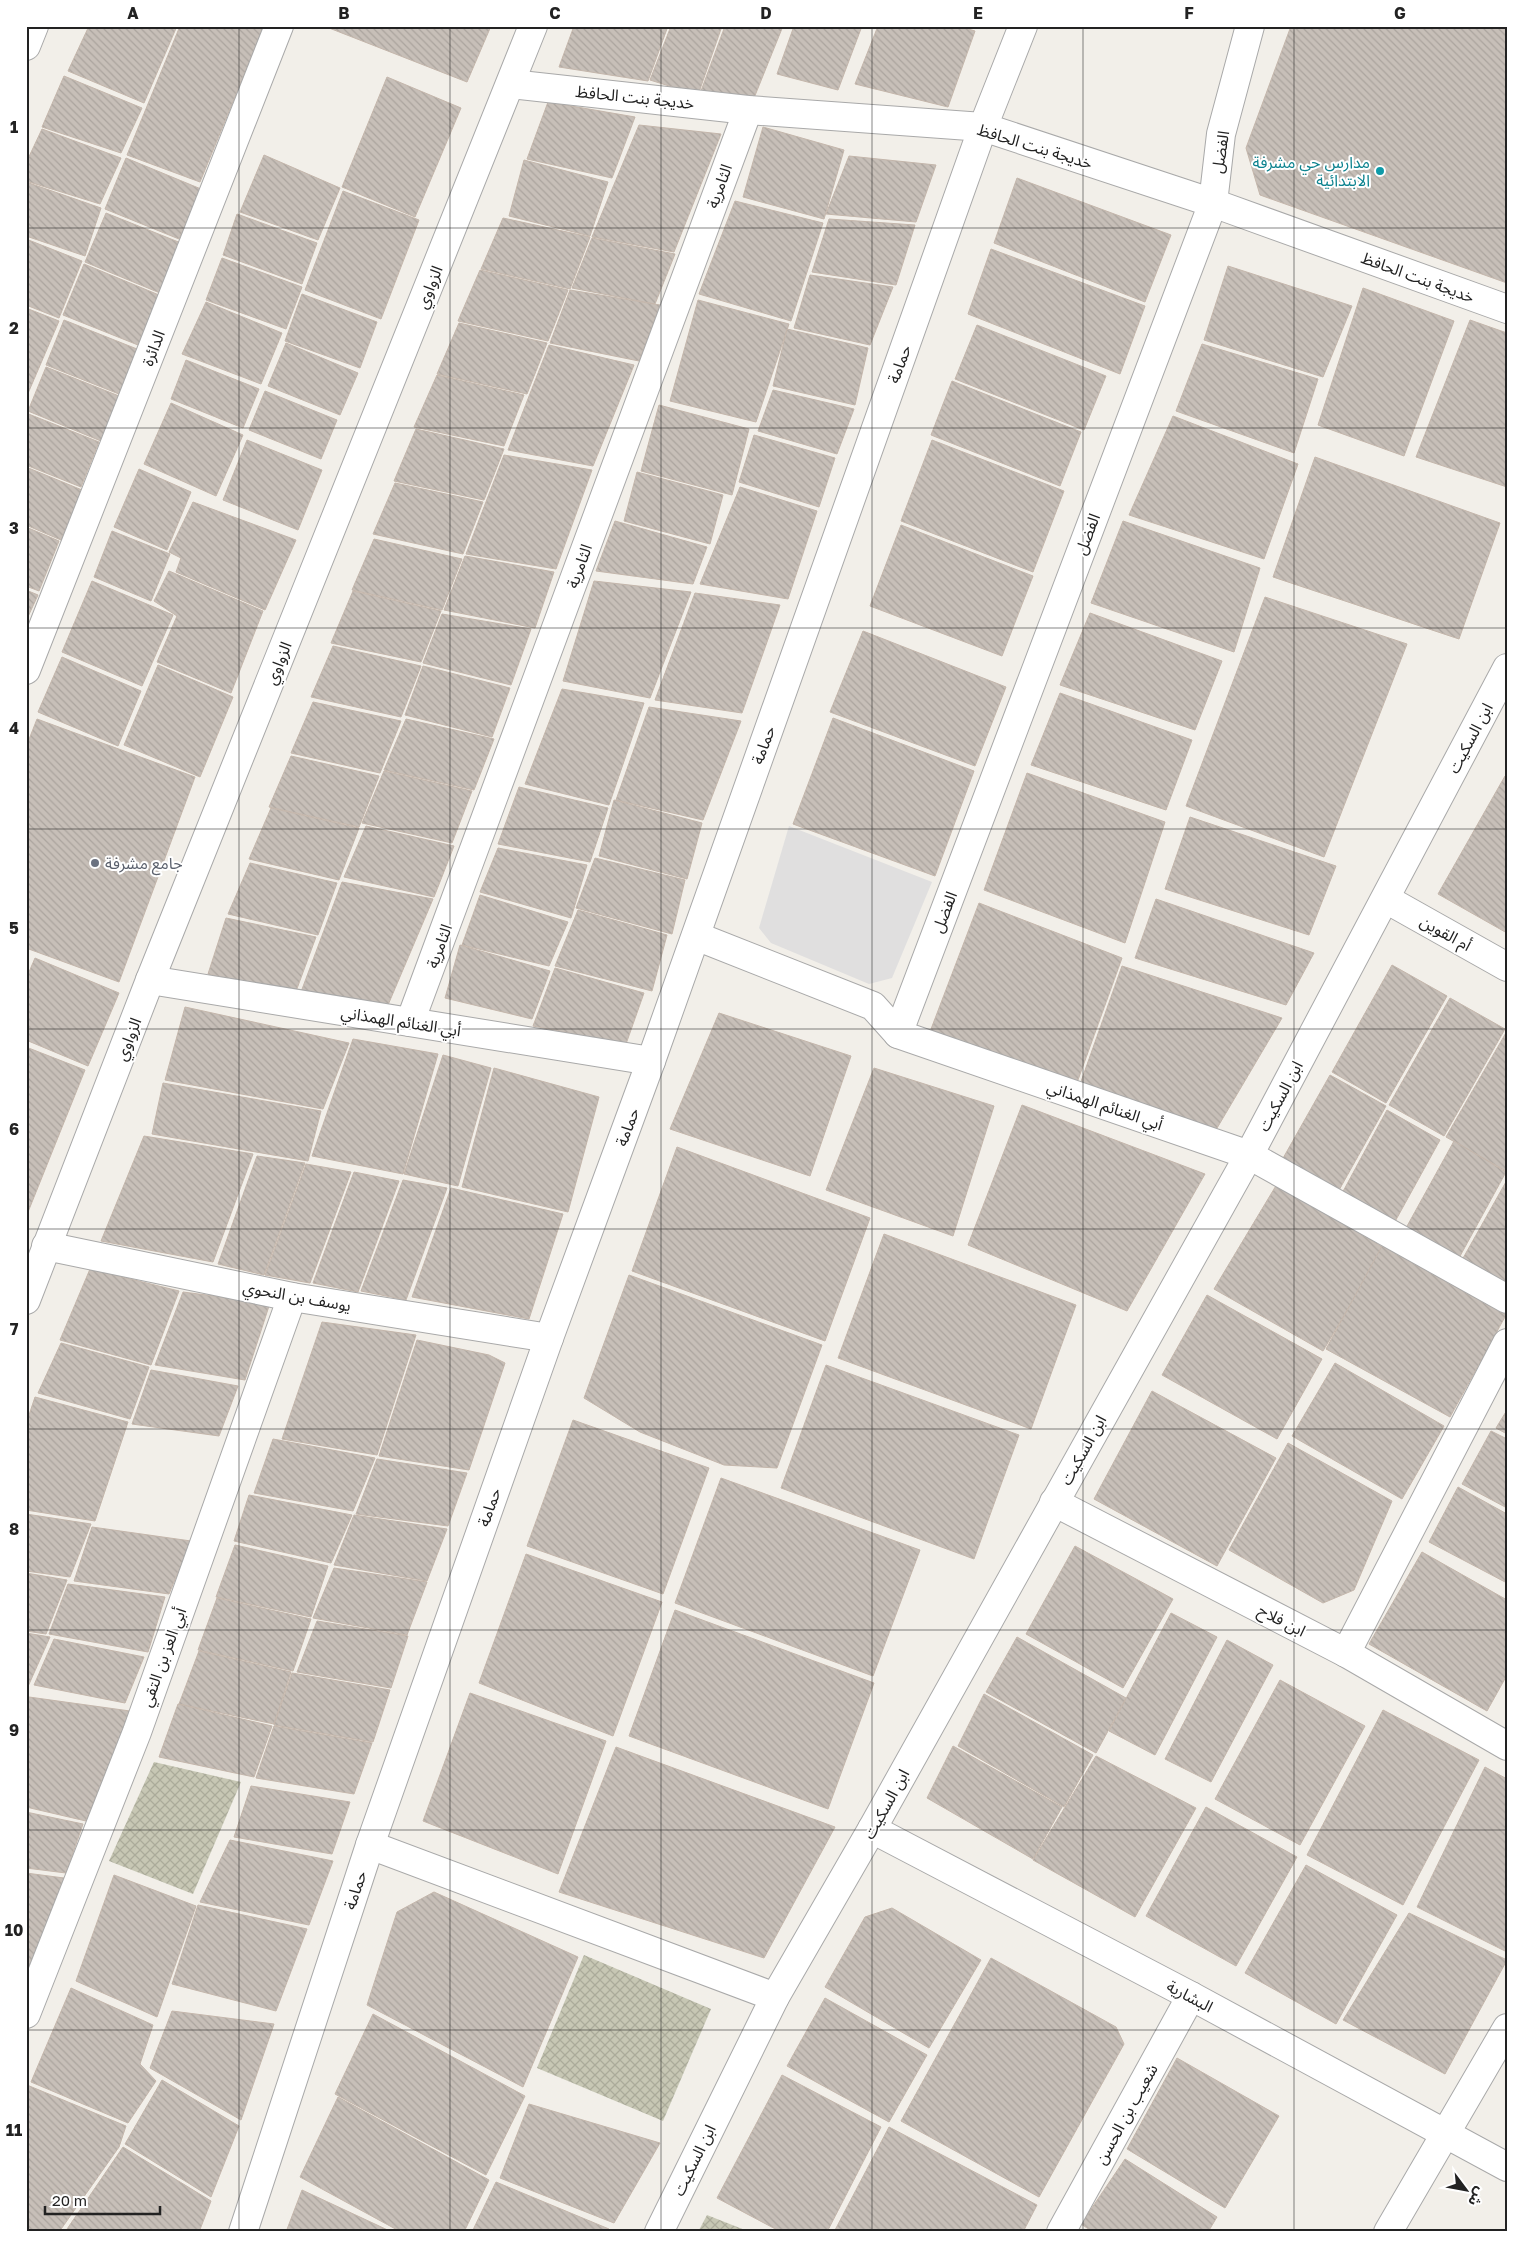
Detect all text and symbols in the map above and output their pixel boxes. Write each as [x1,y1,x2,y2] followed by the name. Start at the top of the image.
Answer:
[127,3,139,23] text: A
[338,3,350,23] text: B
[549,3,561,23] text: C
[760,3,772,23] text: D
[973,3,983,23] text: E
[1184,3,1194,23] text: F
[1394,3,1406,23] text: G
[575,81,695,113] street label: خديجة بنت الحافظ
[10,117,18,137] text: 1
[975,119,1095,173] street label: خديجة بنت الحافظ
[1207,129,1233,175] street label: الفضل
[1253,152,1370,190] place label: مدارس حي مشرفة الابتدائية
[702,161,736,211] street label: الثامرية
[1374,165,1386,177] marker: مدارس حي مشرفة الابتدائية
[1359,247,1477,307] street label: خديجة بنت الحافظ
[411,263,449,312] street label: الزواوي
[9,318,19,338] text: 2
[137,327,169,369] street label: الدائرة
[883,342,915,386] street label: حمامة
[1070,510,1104,558] street label: الفضل
[9,518,19,538] text: 3
[562,541,596,591] street label: الثامرية
[260,639,298,688] street label: الزواوي
[1443,699,1497,777] street label: ابن السكيت
[9,718,19,738] text: 4
[747,723,779,767] street label: حمامة
[105,853,183,876] place label: جامع مشرفة
[89,857,101,869] marker: جامع مشرفة
[927,888,961,936] street label: الفضل
[1415,911,1475,958] street label: أم القوين
[9,918,19,938] text: 5
[422,921,456,971] street label: الثامرية
[339,1002,462,1043] street label: أبي الغنائم الهمذاني
[111,1015,148,1064] street label: الزواوي
[1253,1057,1307,1135] street label: ابن السكيت
[1043,1076,1166,1137] street label: أبي الغنائم الهمذاني
[611,1105,643,1149] street label: حمامة
[9,1119,19,1139] text: 6
[241,1277,353,1318] street label: يوسف بن النحوي
[10,1319,19,1339] text: 7
[1056,1411,1110,1489] street label: ابن السكيت
[473,1485,505,1529] street label: حمامة
[9,1519,19,1539] text: 8
[1253,1600,1309,1643] street label: ابن فلاح
[136,1605,193,1710] street label: أبي العز بن التقي
[9,1720,19,1740] text: 9
[859,1765,913,1843] street label: ابن السكيت
[339,1868,371,1912] street label: حمامة
[5,1920,23,1940] text: 10
[1163,1976,1217,2016] street label: البشارية
[1090,2060,1162,2168] street label: شعيب بن الحسن
[6,2120,22,2140] text: 11
[668,2121,720,2199] street label: ابن السكيت
[1440,2166,1490,2216] north arrow
[45,2183,160,2215] scale bar
[1465,2185,1490,2210] text: ش
[52,2191,87,2209] text: 20 m

